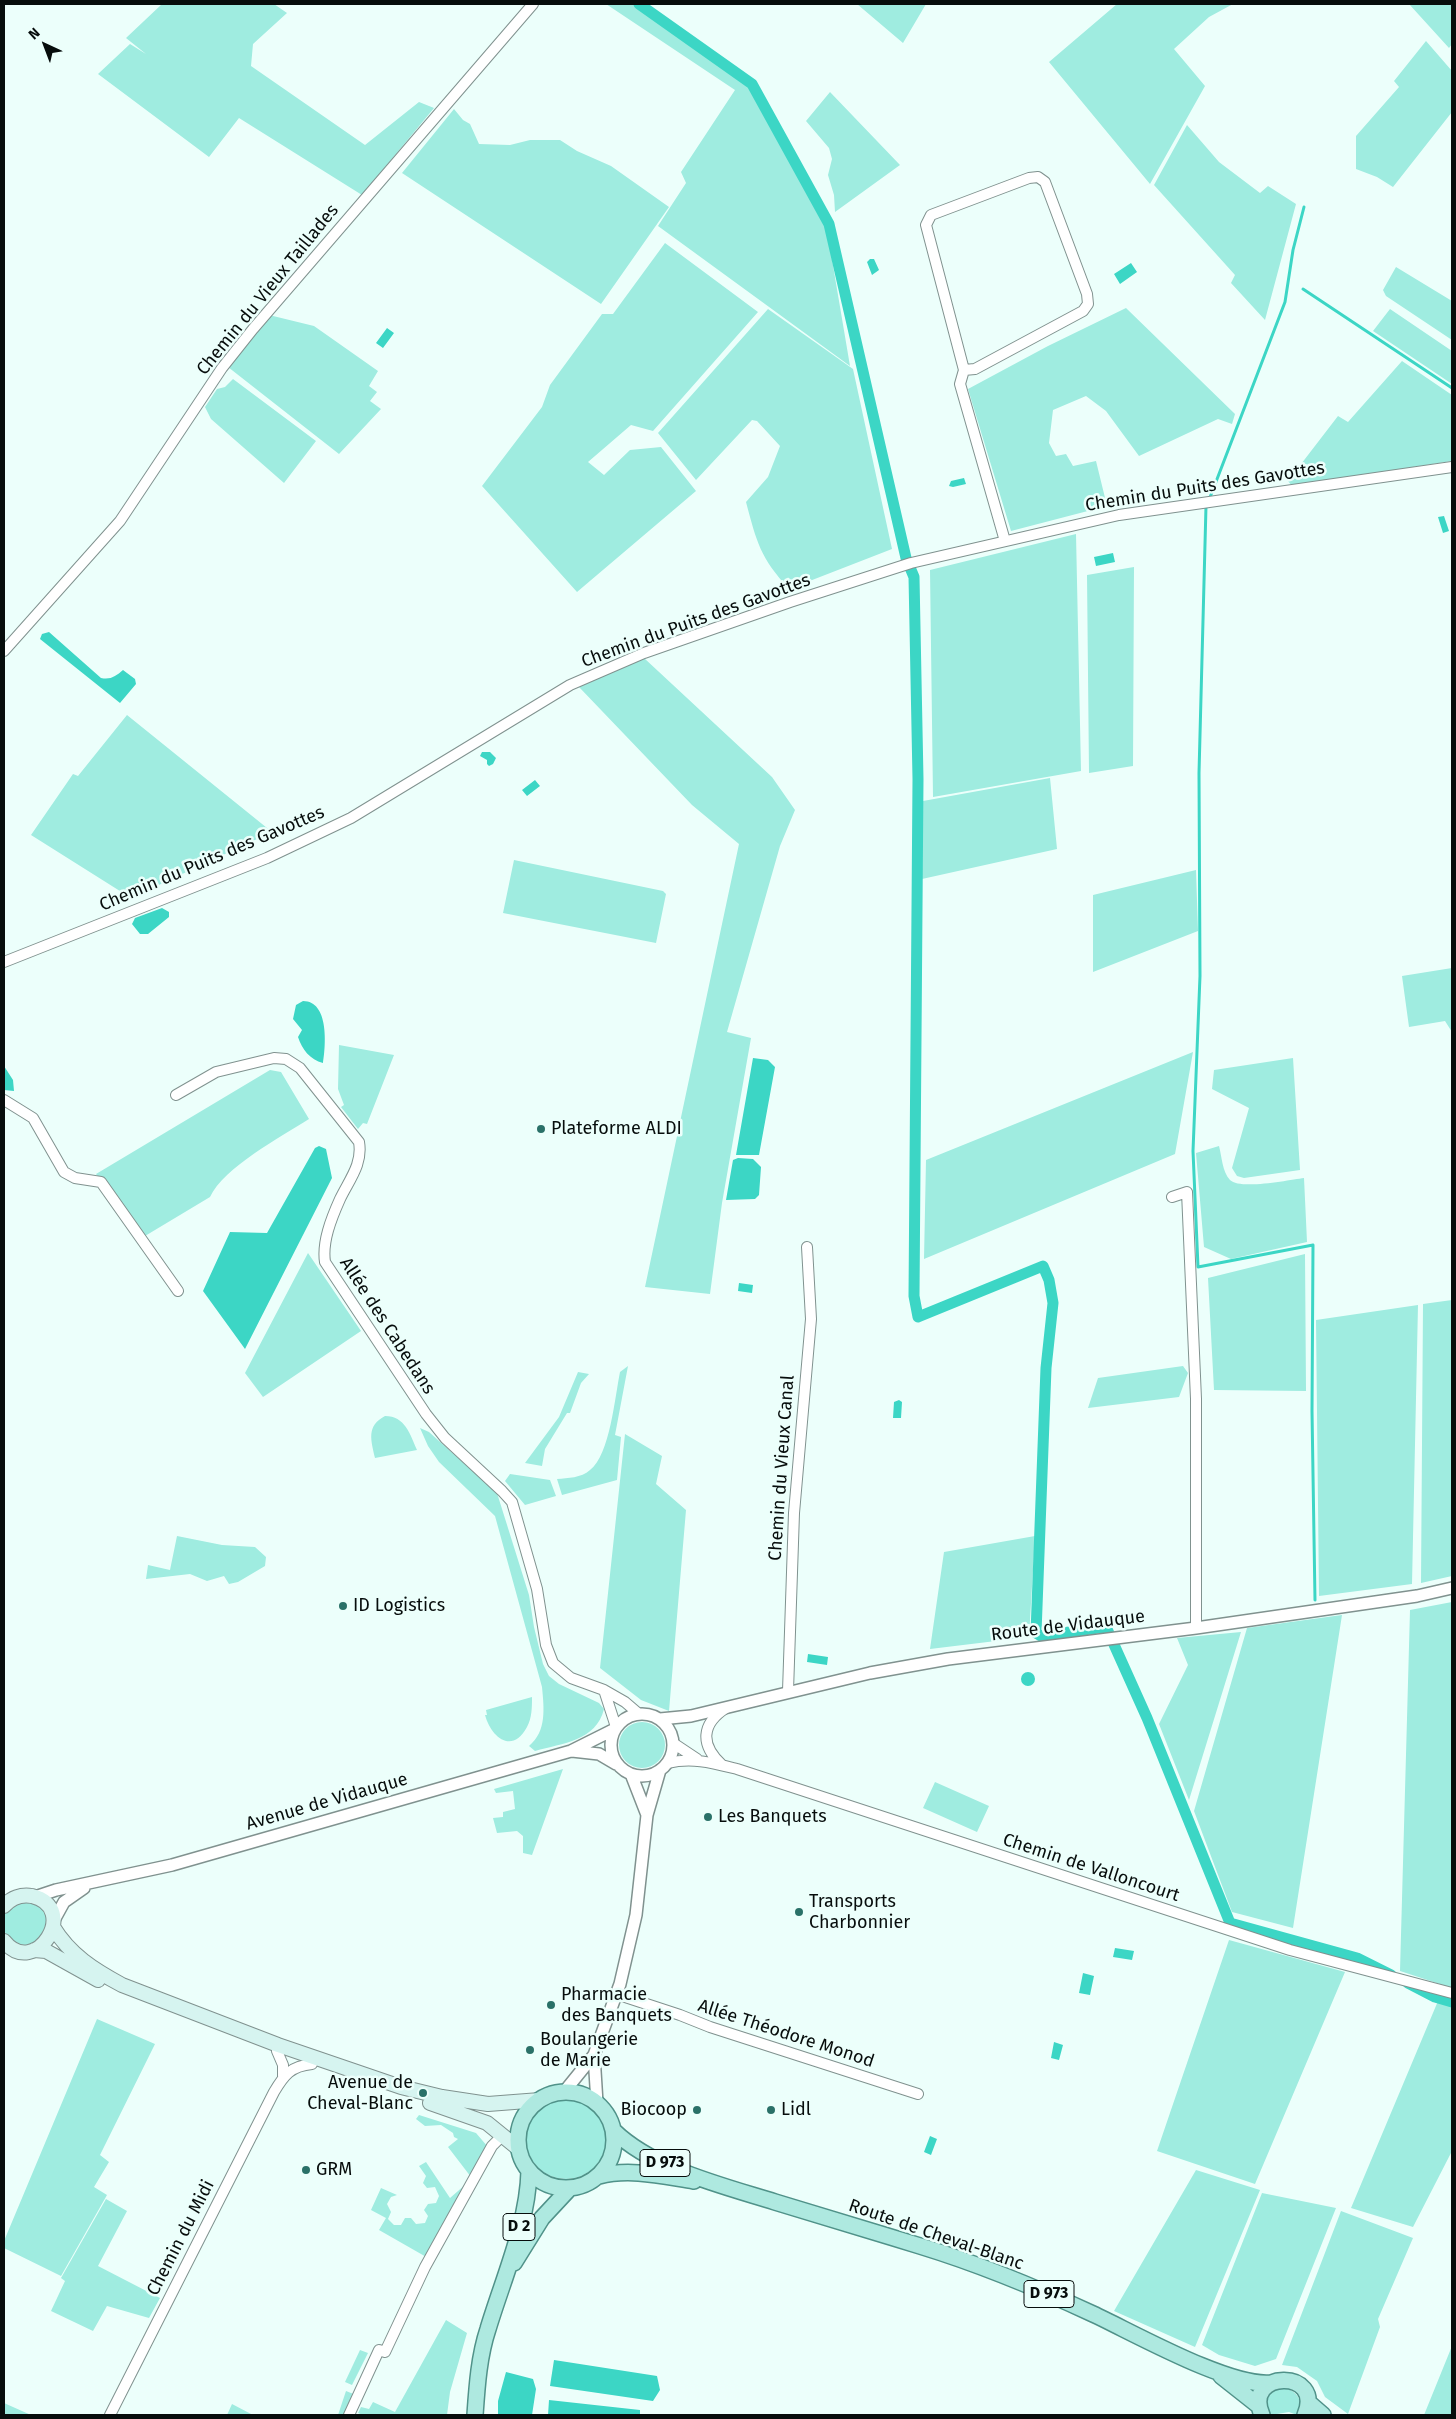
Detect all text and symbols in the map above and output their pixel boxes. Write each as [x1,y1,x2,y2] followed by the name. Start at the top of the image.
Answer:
[20,20,70,70] north arrow
[25,24,44,43] text: N
[192,200,344,380] street label: Chemin du Vieux Taillades
[1084,457,1326,517] street label: Chemin du Puits des Gavottes
[579,569,813,673] street label: Chemin du Puits des Gavottes
[96,802,328,916] street label: Chemin du Puits des Gavottes
[551,1118,682,1140] place label: Plateforme ALDI
[535,1123,547,1135] marker: Plateforme ALDI
[335,1254,439,1398] street label: Allée des Cabedans
[765,1374,799,1562] street label: Chemin du Vieux Canal
[353,1595,445,1617] place label: ID Logistics
[337,1600,349,1612] marker: ID Logistics
[990,1606,1146,1646] street label: Route de Vidauque
[244,1769,410,1835] street label: Avenue de Vidauque
[718,1806,827,1828] place label: Les Banquets
[702,1811,714,1823] marker: Les Banquets
[1000,1829,1182,1907] street label: Chemin de Valloncourt
[809,1891,910,1934] place label: Transports Charbonnier
[793,1906,805,1918] marker: Transports Charbonnier
[561,1984,672,2026] place label: Pharmacie des Banquets
[695,1995,877,2073] street label: Allée Théodore Monod
[545,1999,557,2011] marker: Pharmacie des Banquets
[540,2029,638,2072] place label: Boulangerie de Marie
[524,2044,536,2056] marker: Boulangerie de Marie
[307,2072,413,2114] place label: Avenue de Cheval-Blanc
[417,2087,429,2099] marker: Avenue de Cheval-Blanc
[621,2099,687,2121] place label: Biocoop
[781,2099,811,2121] place label: Lidl
[691,2104,703,2116] marker: Biocoop
[765,2104,777,2116] marker: Lidl
[640,2150,690,2176] road number: D 973
[316,2159,352,2181] place label: GRM
[300,2164,312,2176] marker: GRM
[143,2177,219,2299] street label: Chemin du Midi
[846,2195,1026,2275] street label: Route de Cheval-Blanc
[503,2214,535,2240] road number: D 2
[1024,2280,1074,2308] road number: D 973

